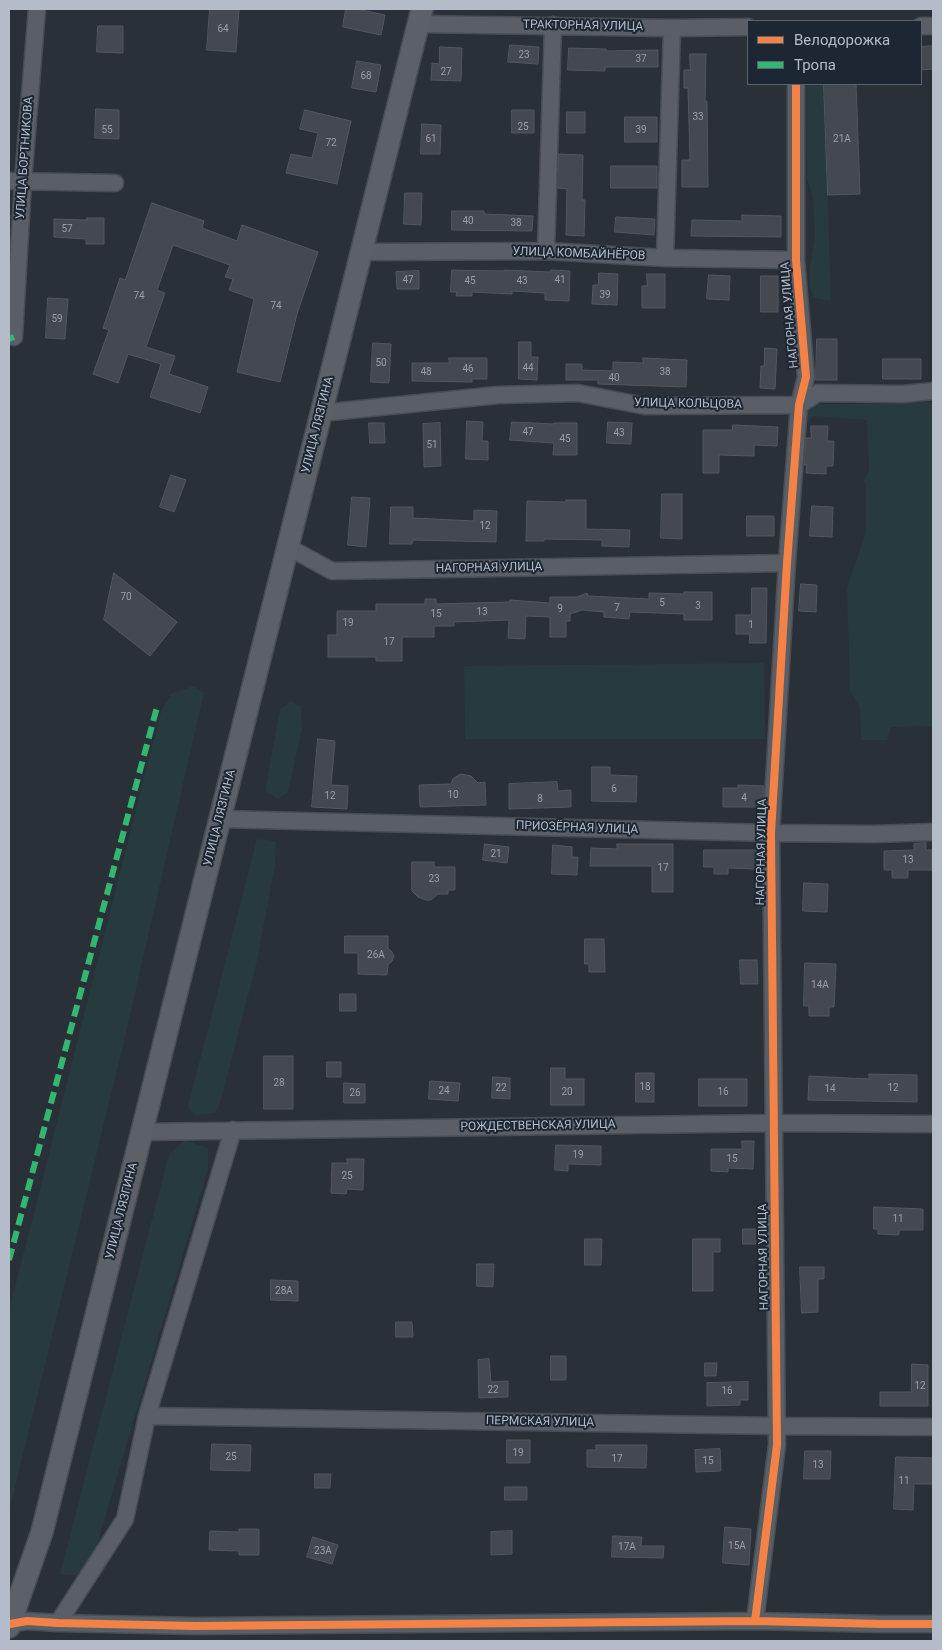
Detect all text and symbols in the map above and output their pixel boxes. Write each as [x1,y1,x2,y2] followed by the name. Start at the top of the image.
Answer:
[523,18,643,34] street label: ТРАКТОРНАЯ УЛИЦА
[747,20,922,85] legend
[217,23,229,35] house number: 64
[794,31,890,49] text: Велодорожка
[518,49,530,61] house number: 23
[635,53,647,65] house number: 37
[794,56,836,74] text: Тропа
[440,66,452,78] house number: 27
[360,70,372,82] house number: 68
[14,96,36,220] street label: УЛИЦА БОРТНИКОВА
[692,111,704,123] house number: 33
[517,121,529,133] house number: 25
[101,124,113,136] house number: 55
[635,124,647,136] house number: 39
[425,133,437,145] house number: 61
[833,133,851,145] house number: 21А
[325,137,337,149] house number: 72
[462,215,474,227] house number: 40
[510,217,522,229] house number: 38
[61,223,73,235] house number: 57
[512,244,646,264] street label: УЛИЦА КОМБАЙНЁРОВ
[778,261,802,369] street label: НАГОРНАЯ УЛИЦА
[402,274,414,286] house number: 47
[554,274,566,286] house number: 41
[464,275,476,287] house number: 45
[516,275,528,287] house number: 43
[599,289,611,301] house number: 39
[133,290,145,302] house number: 74
[270,300,282,312] house number: 74
[51,313,63,325] house number: 59
[375,357,387,369] house number: 50
[522,362,534,374] house number: 44
[462,363,474,375] house number: 46
[420,366,432,378] house number: 48
[659,366,671,378] house number: 38
[608,372,620,384] house number: 40
[299,375,337,475] street label: УЛИЦА ЛЯЗГИНА
[634,396,742,412] street label: УЛИЦА КОЛЬЦОВА
[522,426,534,438] house number: 47
[613,427,625,439] house number: 43
[559,433,571,445] house number: 45
[426,439,438,451] house number: 51
[479,520,491,532] house number: 12
[436,560,542,576] street label: НАГОРНАЯ УЛИЦА
[120,591,132,603] house number: 70
[659,597,665,609] house number: 5
[695,600,701,612] house number: 3
[614,602,620,614] house number: 7
[557,603,563,615] house number: 9
[476,606,488,618] house number: 13
[430,608,442,620] house number: 15
[342,617,354,629] house number: 19
[748,619,754,631] house number: 1
[383,636,395,648] house number: 17
[201,768,239,868] street label: УЛИЦА ЛЯЗГИНА
[611,783,617,795] house number: 6
[447,789,459,801] house number: 10
[324,790,336,802] house number: 12
[741,792,747,804] house number: 4
[537,793,543,805] house number: 8
[754,799,770,905] street label: НАГОРНАЯ УЛИЦА
[515,819,639,837] street label: ПРИОЗЁРНАЯ УЛИЦА
[490,848,502,860] house number: 21
[902,854,914,866] house number: 13
[657,862,669,874] house number: 17
[428,873,440,885] house number: 23
[367,949,385,961] house number: 26А
[811,979,829,991] house number: 14А
[273,1077,285,1089] house number: 28
[639,1081,651,1093] house number: 18
[495,1082,507,1094] house number: 22
[887,1082,899,1094] house number: 12
[824,1083,836,1095] house number: 14
[438,1085,450,1097] house number: 24
[561,1086,573,1098] house number: 20
[717,1086,729,1098] house number: 16
[349,1087,361,1099] house number: 26
[460,1117,616,1135] street label: РОЖДЕСТВЕНСКАЯ УЛИЦА
[572,1149,584,1161] house number: 19
[726,1153,738,1165] house number: 15
[103,1161,141,1261] street label: УЛИЦА ЛЯЗГИНА
[341,1170,353,1182] house number: 25
[756,1204,772,1310] street label: НАГОРНАЯ УЛИЦА
[892,1213,904,1225] house number: 11
[275,1285,293,1297] house number: 28А
[914,1380,926,1392] house number: 12
[487,1384,499,1396] house number: 22
[721,1385,733,1397] house number: 16
[486,1414,594,1430] street label: ПЕРМСКАЯ УЛИЦА
[512,1447,524,1459] house number: 19
[225,1451,237,1463] house number: 25
[611,1453,623,1465] house number: 17
[702,1455,714,1467] house number: 15
[812,1459,824,1471] house number: 13
[898,1475,910,1487] house number: 11
[728,1540,746,1552] house number: 15А
[618,1541,636,1553] house number: 17А
[314,1545,332,1557] house number: 23А

